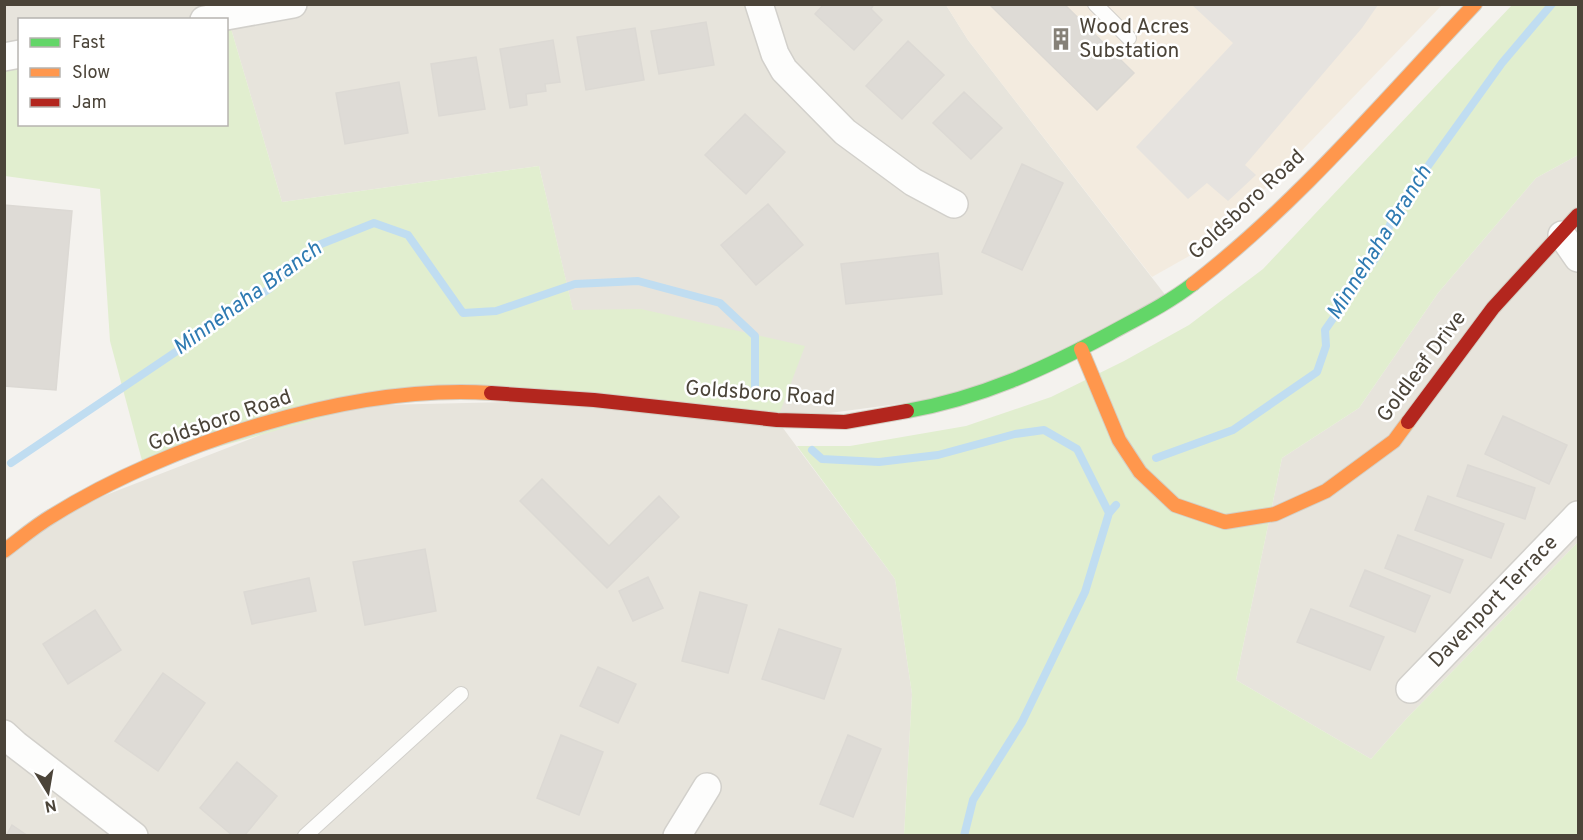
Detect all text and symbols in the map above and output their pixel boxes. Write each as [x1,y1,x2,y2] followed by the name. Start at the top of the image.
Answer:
[1079,14,1189,65] place label: Wood Acres Substation
[18,18,228,126] legend
[1048,26,1074,52] building icon: Wood Acres Substation
[72,32,105,55] text: Fast
[72,62,110,85] text: Slow
[72,92,107,115] text: Jam
[1183,144,1311,266] street label: Goldsboro Road
[1322,161,1438,325] water label: Minnehaha Branch
[168,236,328,362] water label: Minnehaha Branch
[1371,306,1473,428] street label: Goldleaf Drive
[684,375,836,413] street label: Goldsboro Road
[145,384,295,458] street label: Goldsboro Road
[1424,530,1564,674] street label: Davenport Terrace
[18,762,78,822] north arrow
[43,794,58,816] text: N

